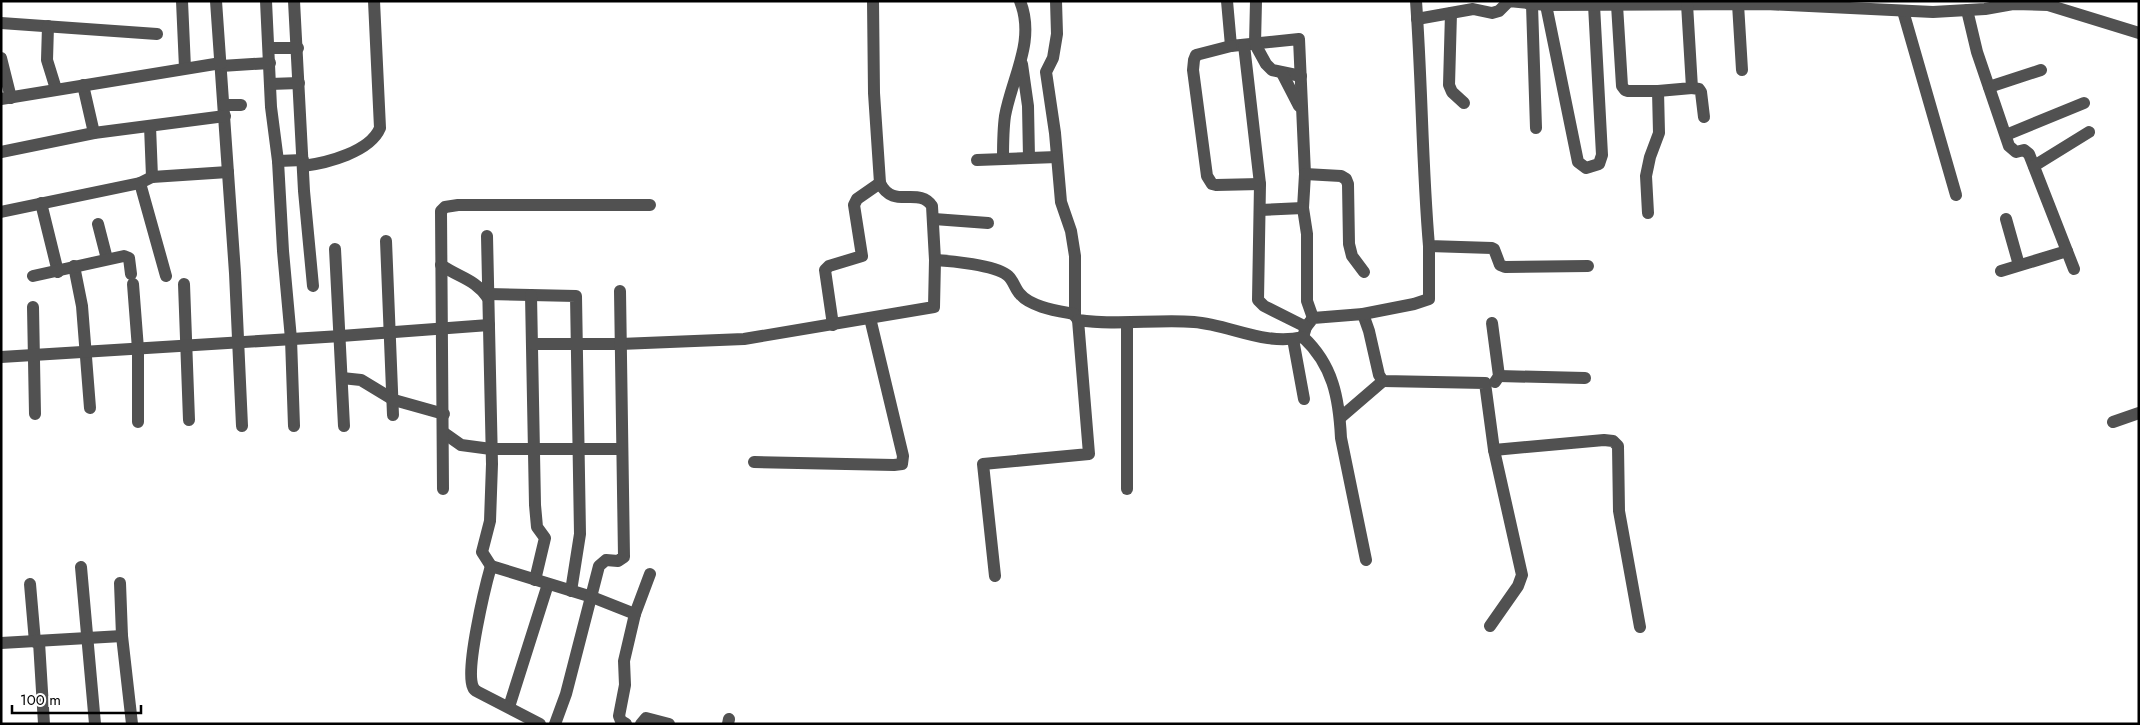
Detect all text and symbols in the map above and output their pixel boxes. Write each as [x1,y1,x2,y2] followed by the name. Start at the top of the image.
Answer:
[12,682,141,714] scale bar
[20,689,61,711] text: 100 m

